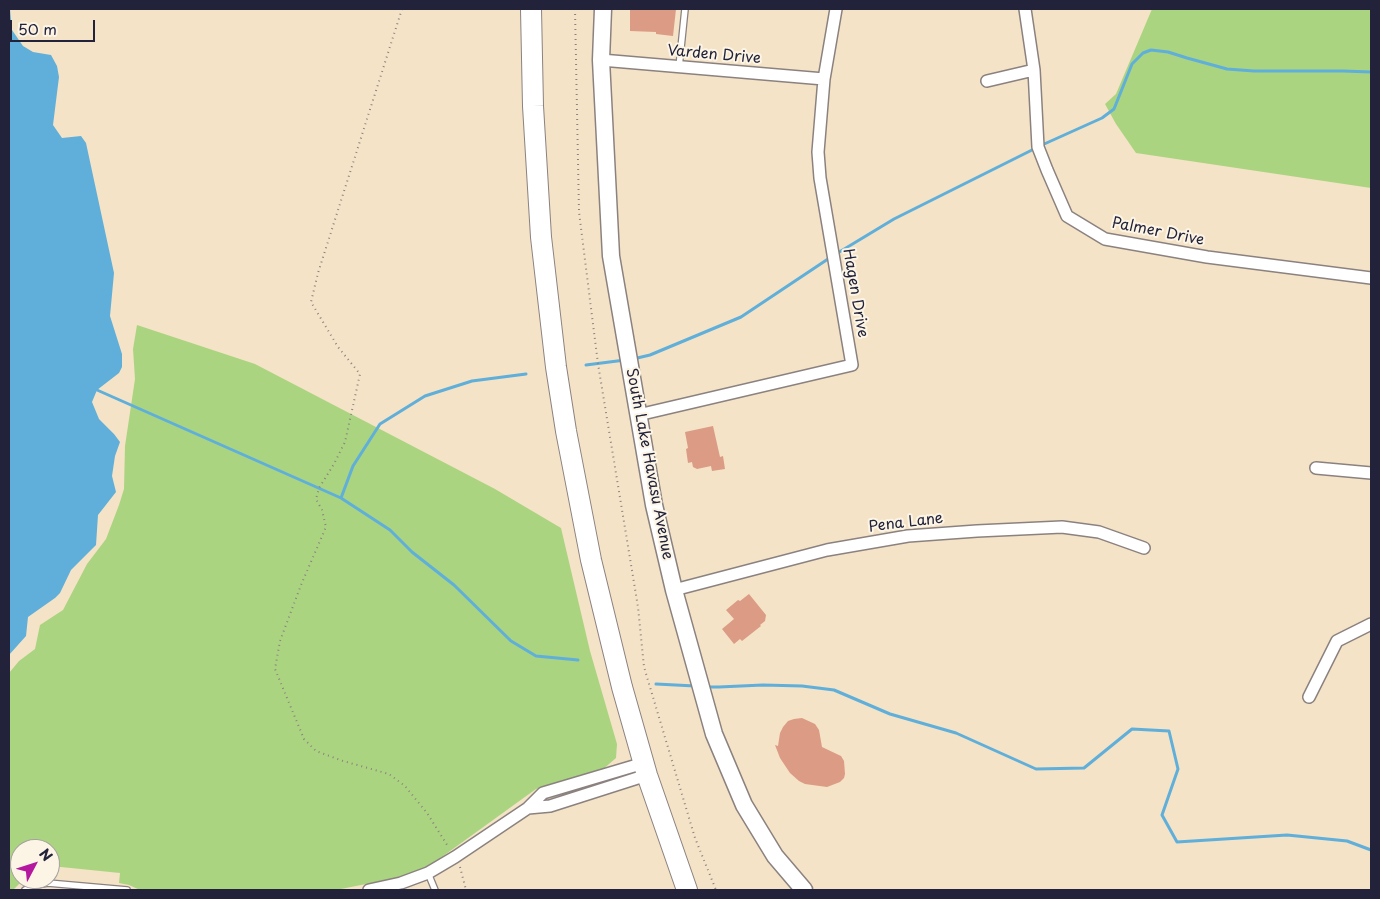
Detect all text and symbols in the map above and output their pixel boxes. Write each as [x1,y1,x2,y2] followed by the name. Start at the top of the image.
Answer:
[12,10,98,42] scale bar
[18,17,57,40] text: 50 m
[666,42,762,68] street label: Varden Drive
[1110,214,1206,250] street label: Palmer Drive
[838,247,872,339] street label: Hagen Drive
[622,367,676,561] street label: South Lake Havasu Avenue
[868,509,944,537] street label: Pena Lane
[10,839,60,889] north arrow
[34,844,58,866] text: N

